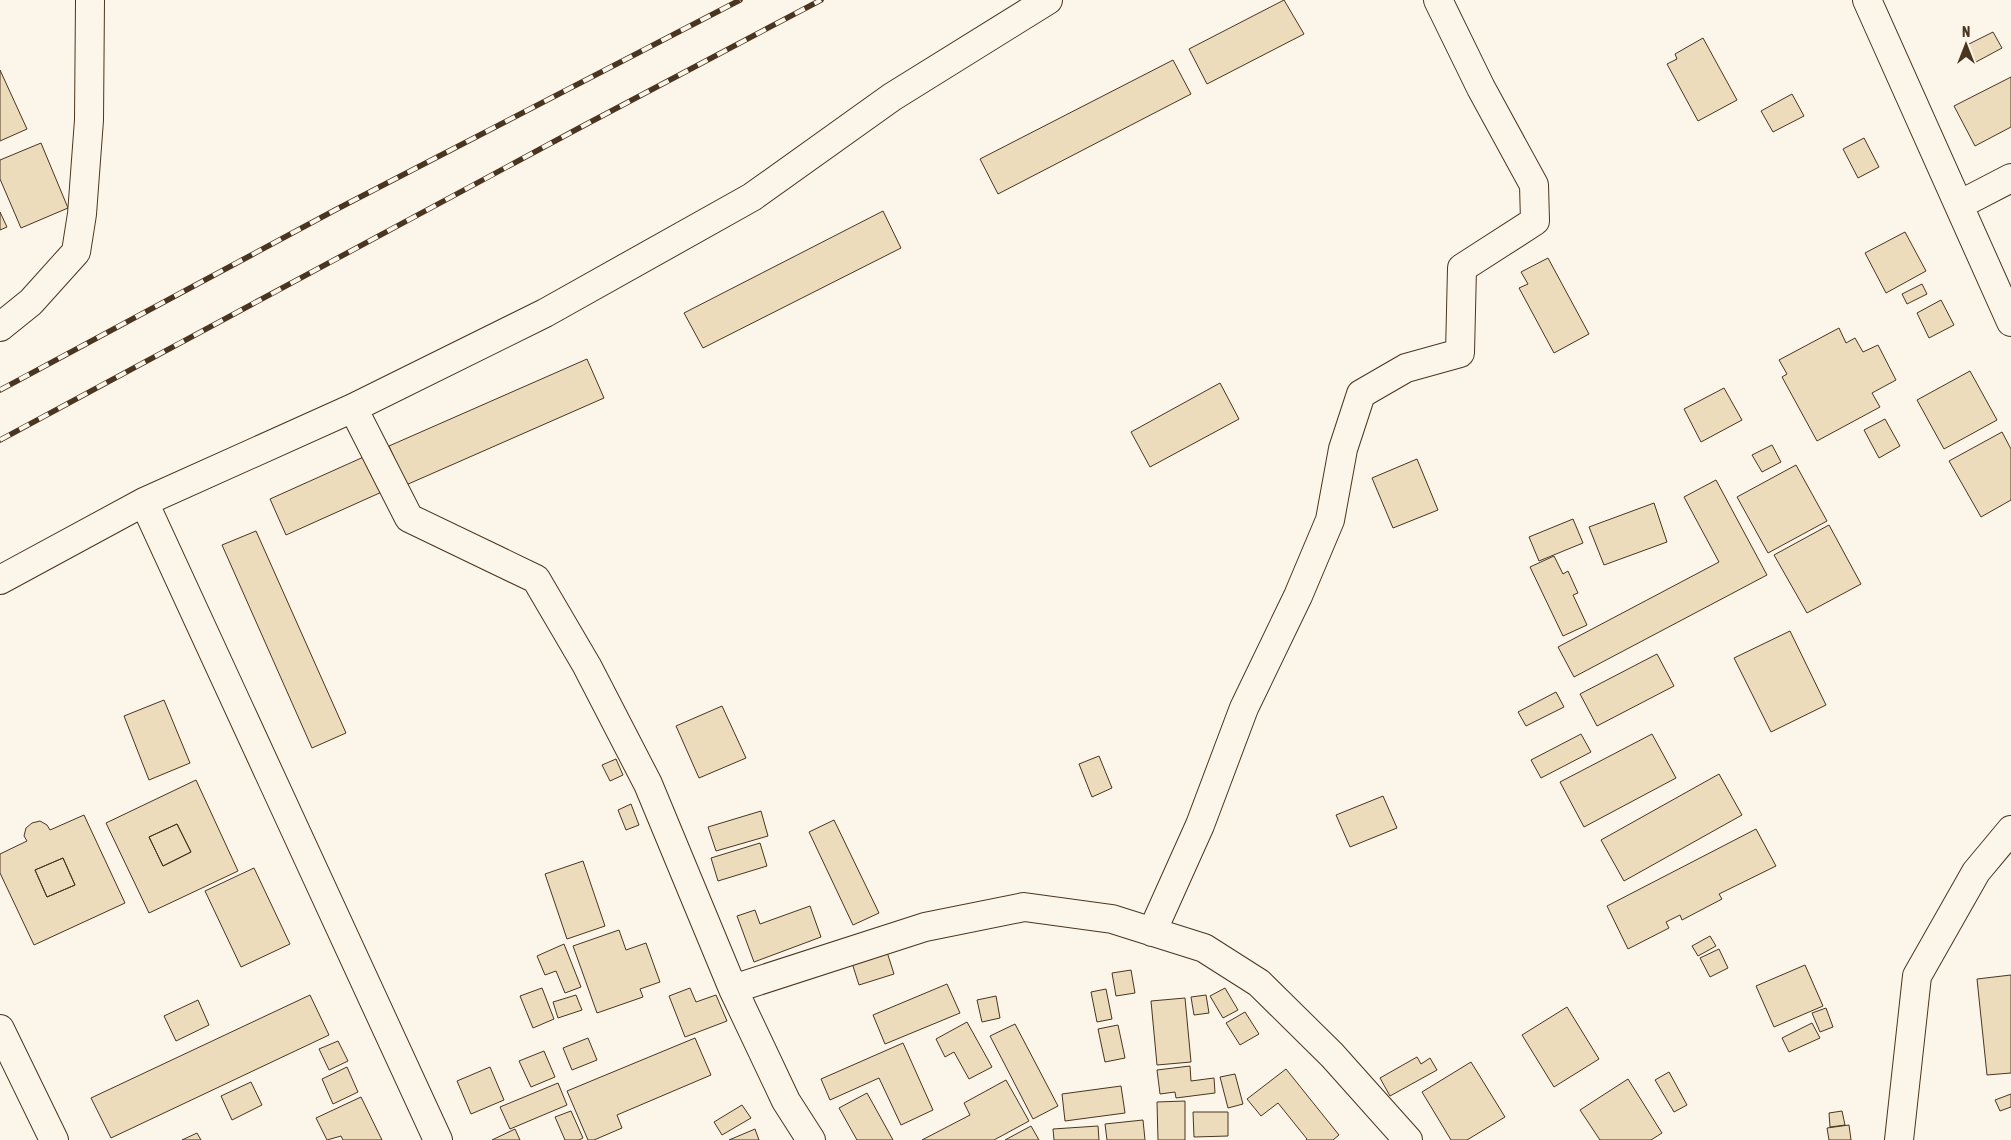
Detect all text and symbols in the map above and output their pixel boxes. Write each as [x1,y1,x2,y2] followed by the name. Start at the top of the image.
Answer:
[1941,20,1991,70] north arrow
[1962,24,1970,40] text: N

